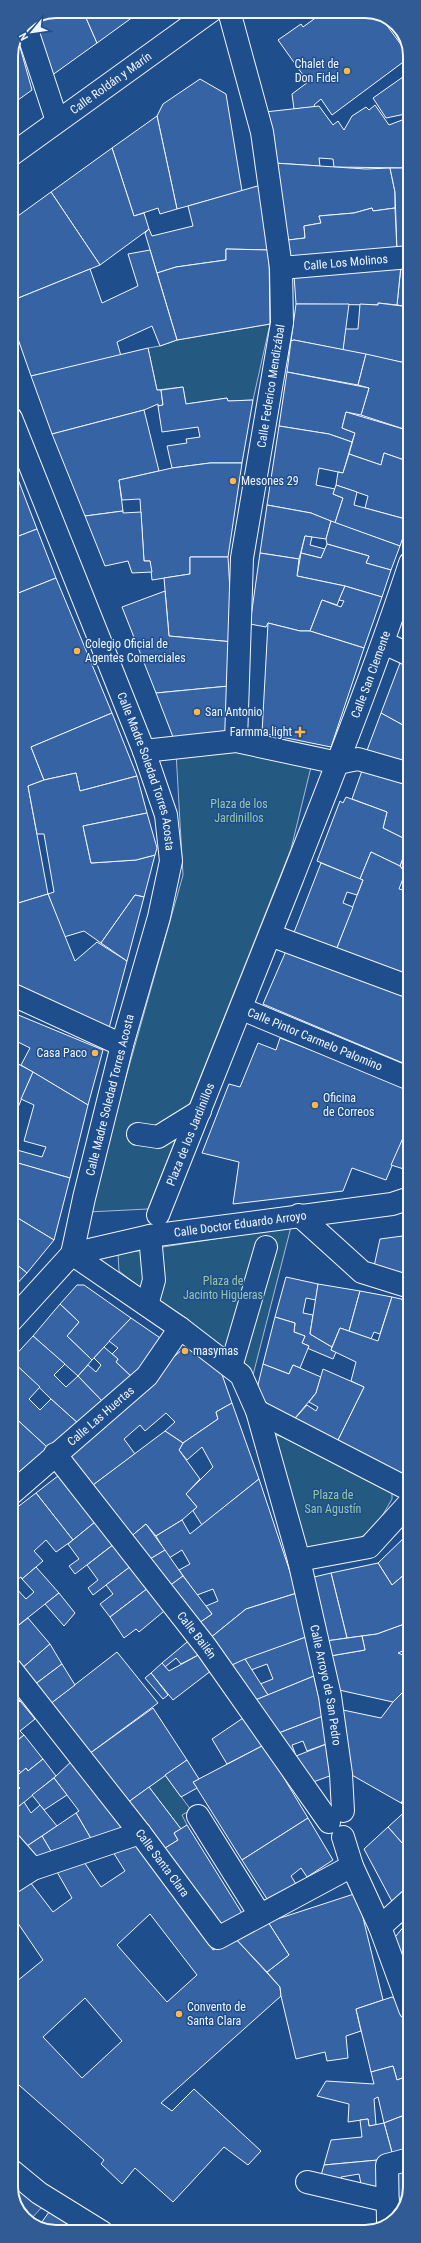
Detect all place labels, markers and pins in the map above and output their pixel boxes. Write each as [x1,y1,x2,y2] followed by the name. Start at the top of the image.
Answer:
[294,57,339,85] place label: Chalet de Don Fidel
[342,66,352,76] marker: Chalet de Don Fidel
[241,474,299,488] place label: Mesones 29
[228,476,238,486] marker: Mesones 29
[85,637,186,665] place label: Colegio Oficial de Agentes Comerciales
[72,646,82,656] marker: Colegio Oficial de Agentes Comerciales
[205,705,262,719] place label: San Antonio
[192,707,202,717] marker: San Antonio
[230,725,292,739] place label: Farmma light
[295,727,305,737] marker: Farmma light
[37,1046,87,1060] place label: Casa Paco
[90,1048,100,1058] marker: Casa Paco
[323,1091,374,1119] place label: Oficina de Correos
[310,1100,320,1110] marker: Oficina de Correos
[193,1344,239,1358] place label: masymas
[180,1346,190,1356] marker: masymas
[187,2000,246,2028] place label: Convento de Santa Clara
[174,2009,184,2019] marker: Convento de Santa Clara

